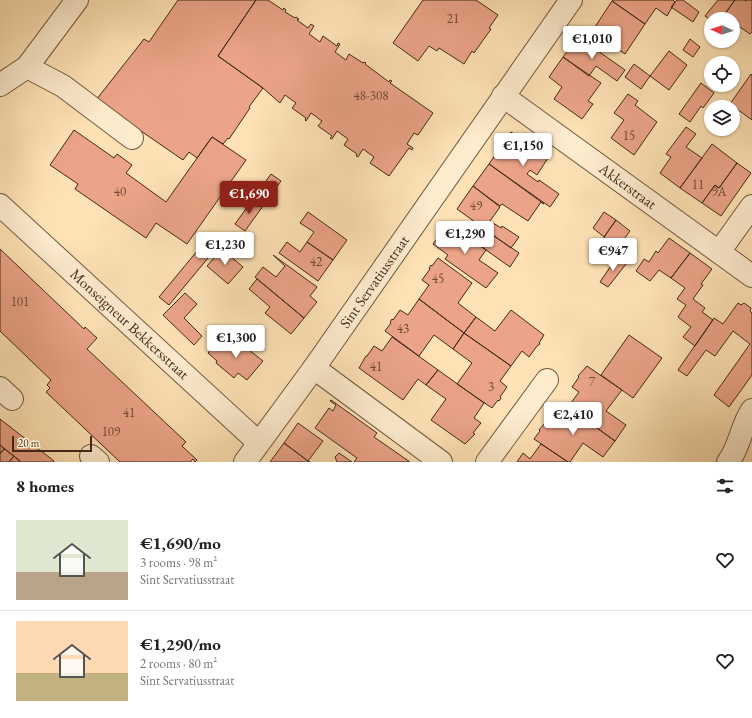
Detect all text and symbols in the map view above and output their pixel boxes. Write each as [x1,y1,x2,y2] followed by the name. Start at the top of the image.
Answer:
[447,10,459,27] house number: 21
[704,12,740,48] north arrow
[704,12,740,136] map controls
[559,26,625,60] pin: €1,010
[572,30,612,47] text: €1,010
[704,56,740,92] button: locate
[354,87,388,104] house number: 48-308
[704,100,740,136] button: layers
[623,127,635,144] house number: 15
[490,133,556,167] pin: €1,150
[503,137,543,154] text: €1,150
[595,158,661,213] street label: Akkerstraat
[692,176,704,193] house number: 11
[216,181,282,215] pin: €1,690
[114,183,126,200] house number: 40
[711,183,728,200] house number: 9A
[229,185,269,202] text: €1,690
[470,197,483,214] house number: 49
[432,221,498,255] pin: €1,290
[445,225,485,242] text: €1,290
[335,231,413,331] street label: Sint Servatiusstraat
[192,232,258,266] pin: €1,230
[205,236,245,253] text: €1,230
[589,238,637,272] pin: €947
[598,242,628,259] text: €947
[310,253,323,270] house number: 42
[66,264,194,383] street label: Monseigneur Bekkersstraat
[432,270,444,287] house number: 45
[11,293,29,310] house number: 101
[397,320,409,337] house number: 43
[203,325,269,359] pin: €1,300
[216,329,256,346] text: €1,300
[370,358,382,375] house number: 41
[589,373,596,390] house number: 7
[488,378,494,395] house number: 3
[540,402,606,436] pin: €2,410
[123,404,135,421] house number: 41
[553,406,593,423] text: €2,410
[102,423,121,440] house number: 109
[12,434,92,453] scale bar
[18,436,39,450] text: 20 m
[16,475,74,497] text: 8 homes
[714,475,736,497] icon: filters
[140,532,221,554] text: €1,690/mo
[48,536,96,584] icon: home
[714,549,736,571] icon: heart
[140,554,217,571] text: 3 rooms · 98 m²
[140,571,234,588] text: Sint Servatiusstraat
[140,633,221,655] text: €1,290/mo
[48,637,96,685] icon: home
[714,650,736,672] icon: heart
[140,655,217,672] text: 2 rooms · 80 m²
[140,672,234,689] text: Sint Servatiusstraat

